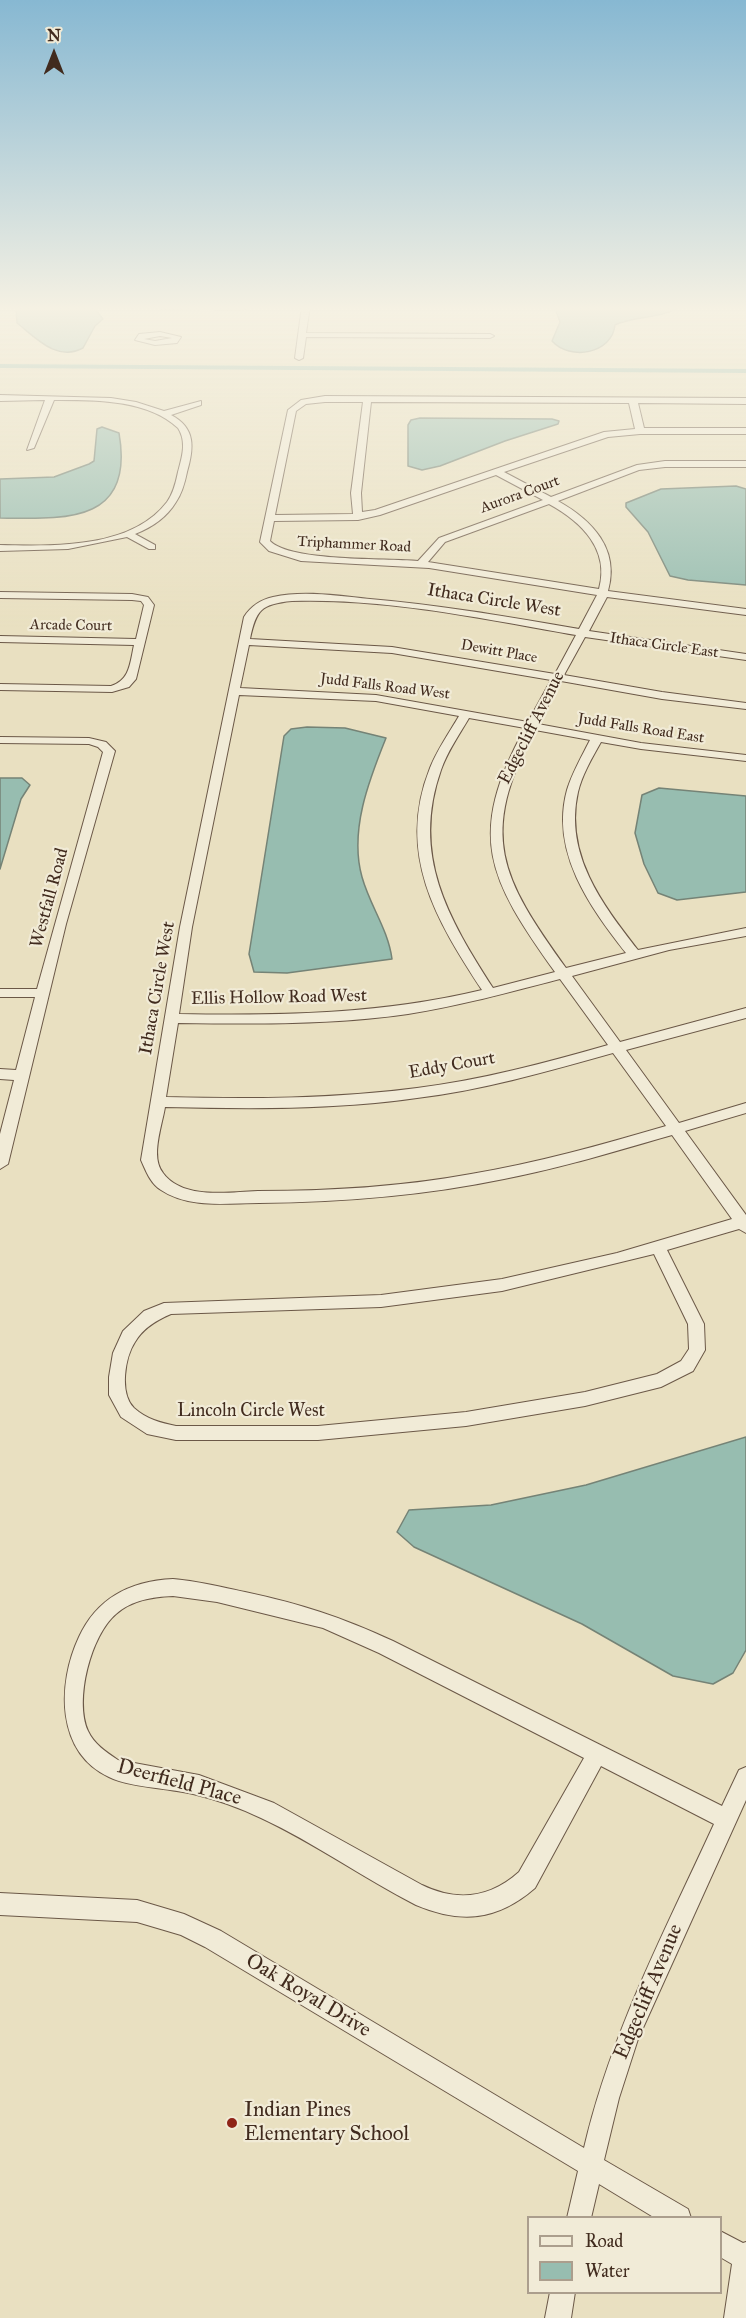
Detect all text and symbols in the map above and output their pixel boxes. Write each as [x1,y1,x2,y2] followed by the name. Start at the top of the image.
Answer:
[24,24,84,84] north arrow
[47,26,61,45] text: N
[478,472,562,518] street label: Aurora Court
[297,533,411,557] street label: Triphammer Road
[426,580,562,622] street label: Ithaca Circle West
[30,616,112,636] street label: Arcade Court
[609,629,719,663] street label: Ithaca Circle East
[459,636,539,668] street label: Dewitt Place
[494,668,570,788] street label: Edgecliff Avenue
[319,670,451,704] street label: Judd Falls Road West
[577,710,705,748] street label: Judd Falls Road East
[26,846,74,950] street label: Westfall Road
[136,920,180,1056] street label: Ithaca Circle West
[191,986,367,1010] street label: Ellis Hollow Road West
[407,1048,497,1084] street label: Eddy Court
[177,1401,325,1423] street label: Lincoln Circle West
[114,1754,244,1812] street label: Deerfield Place
[609,1921,689,2063] street label: Edgecliff Avenue
[241,1949,375,2043] street label: Oak Royal Drive
[244,2098,409,2148] place label: Indian Pines Elementary School
[225,2116,239,2130] marker: Indian Pines Elementary School
[527,2216,722,2294] legend
[585,2230,623,2252] text: Road
[585,2260,629,2282] text: Water

